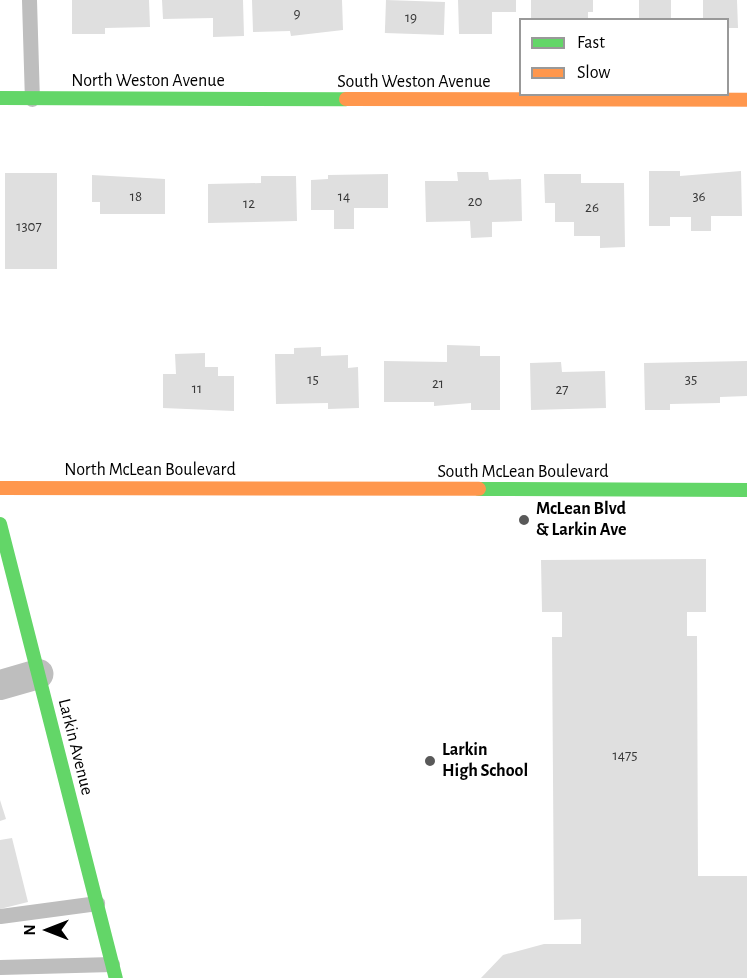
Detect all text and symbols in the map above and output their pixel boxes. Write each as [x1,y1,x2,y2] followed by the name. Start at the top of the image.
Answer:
[293,5,301,23] house number: 9
[405,9,417,27] house number: 19
[519,18,729,96] legend
[577,34,605,52] text: Fast
[577,64,610,82] text: Slow
[71,70,225,92] street label: North Weston Avenue
[337,71,491,93] street label: South Weston Avenue
[130,188,142,206] house number: 18
[338,188,350,206] house number: 14
[692,188,706,206] house number: 36
[468,193,482,211] house number: 20
[243,195,255,213] house number: 12
[585,199,599,217] house number: 26
[16,218,42,236] house number: 1307
[307,371,319,389] house number: 15
[685,371,697,389] house number: 35
[432,375,444,393] house number: 21
[192,380,202,398] house number: 11
[555,381,569,399] house number: 27
[64,459,236,481] street label: North McLean Boulevard
[437,461,609,483] street label: South McLean Boulevard
[536,499,626,542] place label: McLean Blvd & Larkin Ave
[517,513,531,527] marker: McLean Blvd & Larkin Ave
[53,696,97,798] street label: Larkin Avenue
[442,740,528,783] place label: Larkin High School
[613,747,637,765] house number: 1475
[423,754,437,768] marker: Larkin High School
[18,900,78,960] north arrow
[22,924,38,936] text: N

